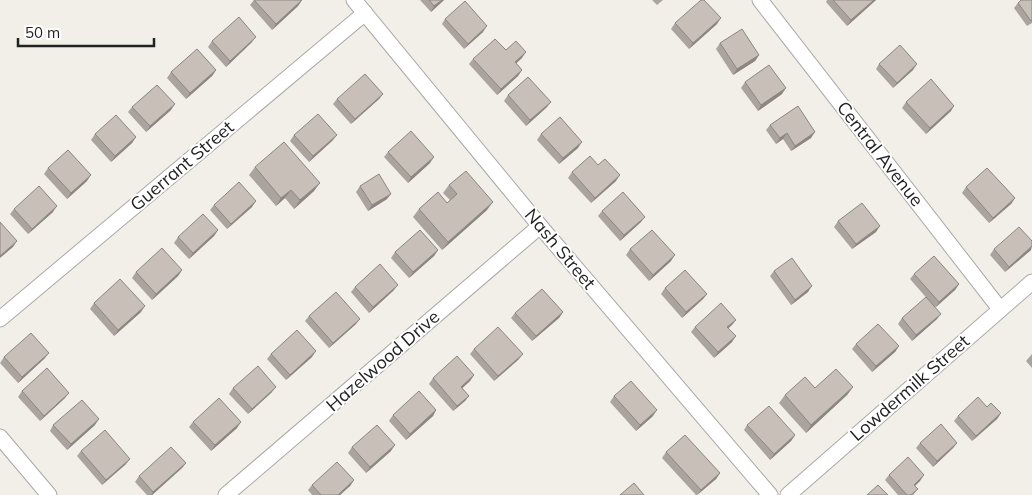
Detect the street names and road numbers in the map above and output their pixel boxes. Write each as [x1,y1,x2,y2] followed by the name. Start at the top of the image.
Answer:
[832,96,929,211] street label: Central Avenue
[125,116,238,216] street label: Guerrant Street
[520,204,601,294] street label: Nash Street
[321,305,444,416] street label: Hazelwood Drive
[845,330,974,446] street label: Lowdermilk Street

